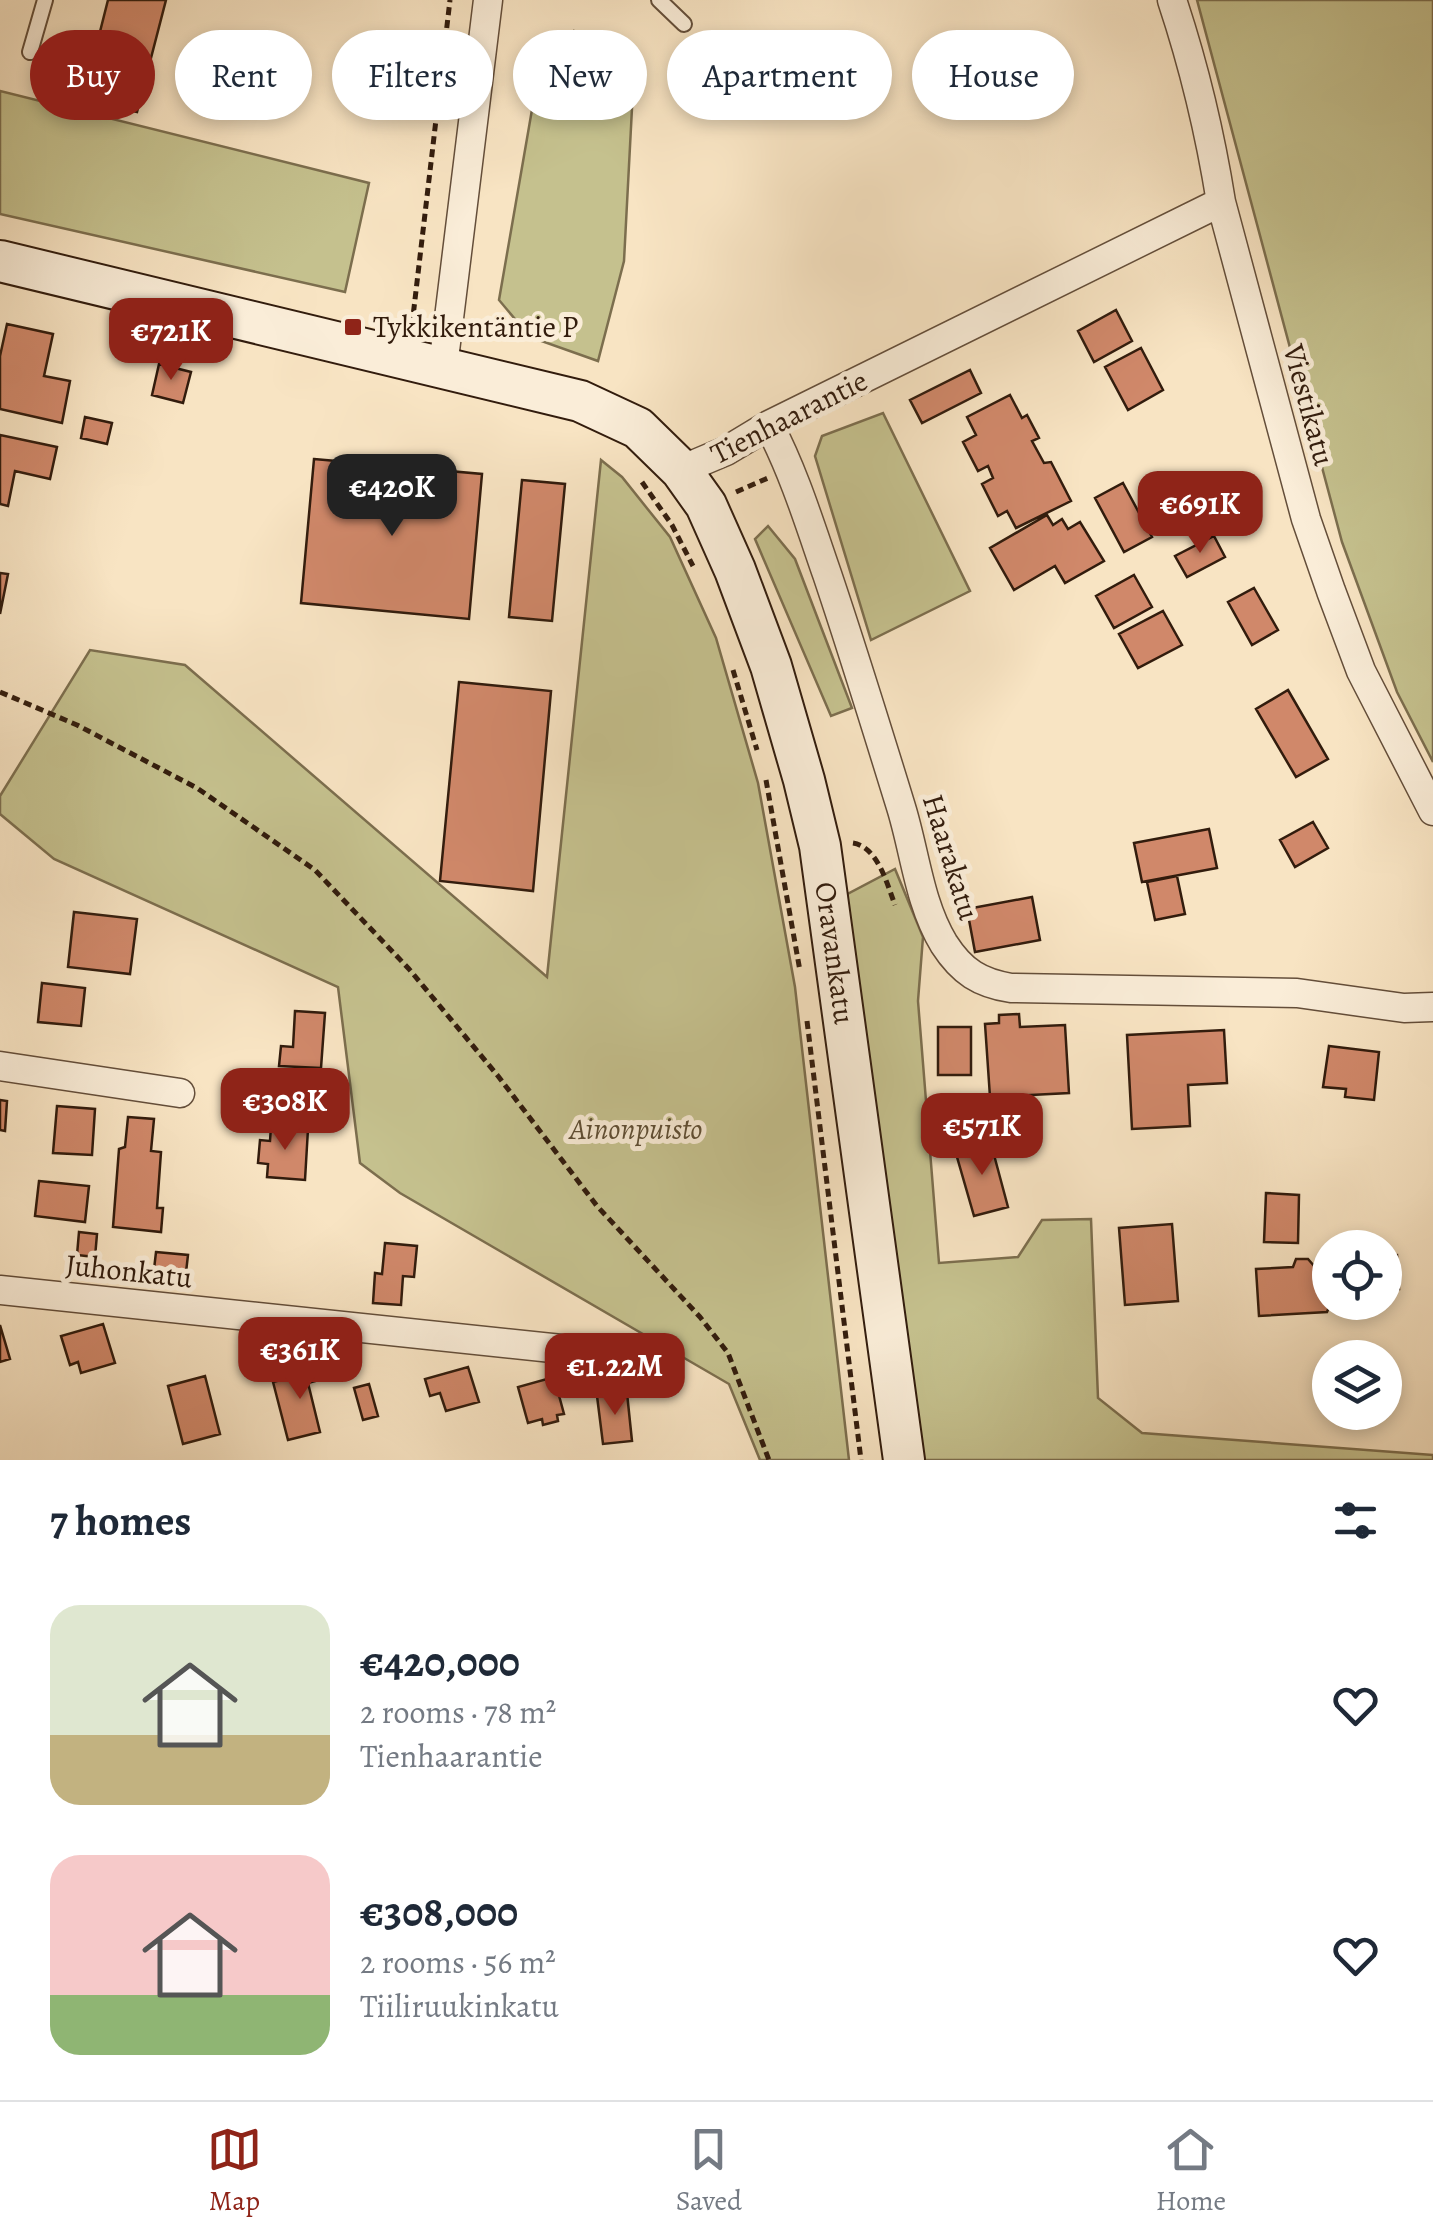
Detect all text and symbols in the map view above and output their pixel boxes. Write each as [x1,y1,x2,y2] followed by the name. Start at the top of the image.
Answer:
[30,30,155,120] chip: Buy
[175,30,312,120] chip: Rent
[332,30,493,120] chip: Filters
[513,30,647,120] chip: New
[667,30,892,120] chip: Apartment
[912,30,1074,120] chip: House
[101,298,241,383] pin: €721K
[373,307,578,347] place label: Tykkikentäntie P
[131,308,211,352] text: €721K
[342,316,364,338] marker: Tykkikentäntie P
[1273,339,1345,471] street label: Viestikatu
[704,360,874,474] street label: Tienhaarantie
[322,454,462,539] pin: €420K
[349,464,435,508] text: €420K
[1130,471,1270,556] pin: €691K
[1160,481,1240,525] text: €691K
[913,789,989,926] street label: Haarakatu
[805,879,865,1027] street label: Oravankatu
[215,1068,355,1153] pin: €308K
[243,1078,327,1122] text: €308K
[912,1093,1052,1178] pin: €571K
[943,1103,1021,1147] text: €571K
[567,1109,703,1149] park label: Ainonpuisto
[1312,1230,1402,1430] map controls
[1312,1230,1402,1320] button: locate
[64,1244,195,1298] street label: Juhonkatu
[230,1317,370,1402] pin: €361K
[260,1327,340,1371] text: €361K
[534,1333,696,1418] pin: €1.22M
[1312,1340,1402,1430] button: layers
[567,1343,663,1387] text: €1.22M
[50,1492,191,1549] text: 7 homes
[1328,1493,1383,1548] icon: filters
[360,1633,520,1690] text: €420,000
[130,1645,250,1765] icon: home
[1328,1678,1383,1733] icon: heart
[360,1690,556,1734] text: 2 rooms · 78 m²
[360,1734,543,1778] text: Tienhaarantie
[360,1883,518,1940] text: €308,000
[130,1895,250,2015] icon: home
[1328,1928,1383,1983] icon: heart
[360,1940,556,1984] text: 2 rooms · 56 m²
[360,1984,559,2028] text: Tiiliruukinkatu
[207,2122,262,2220] tab: Map
[676,2122,742,2220] tab: Saved
[1156,2122,1226,2220] tab: Home

